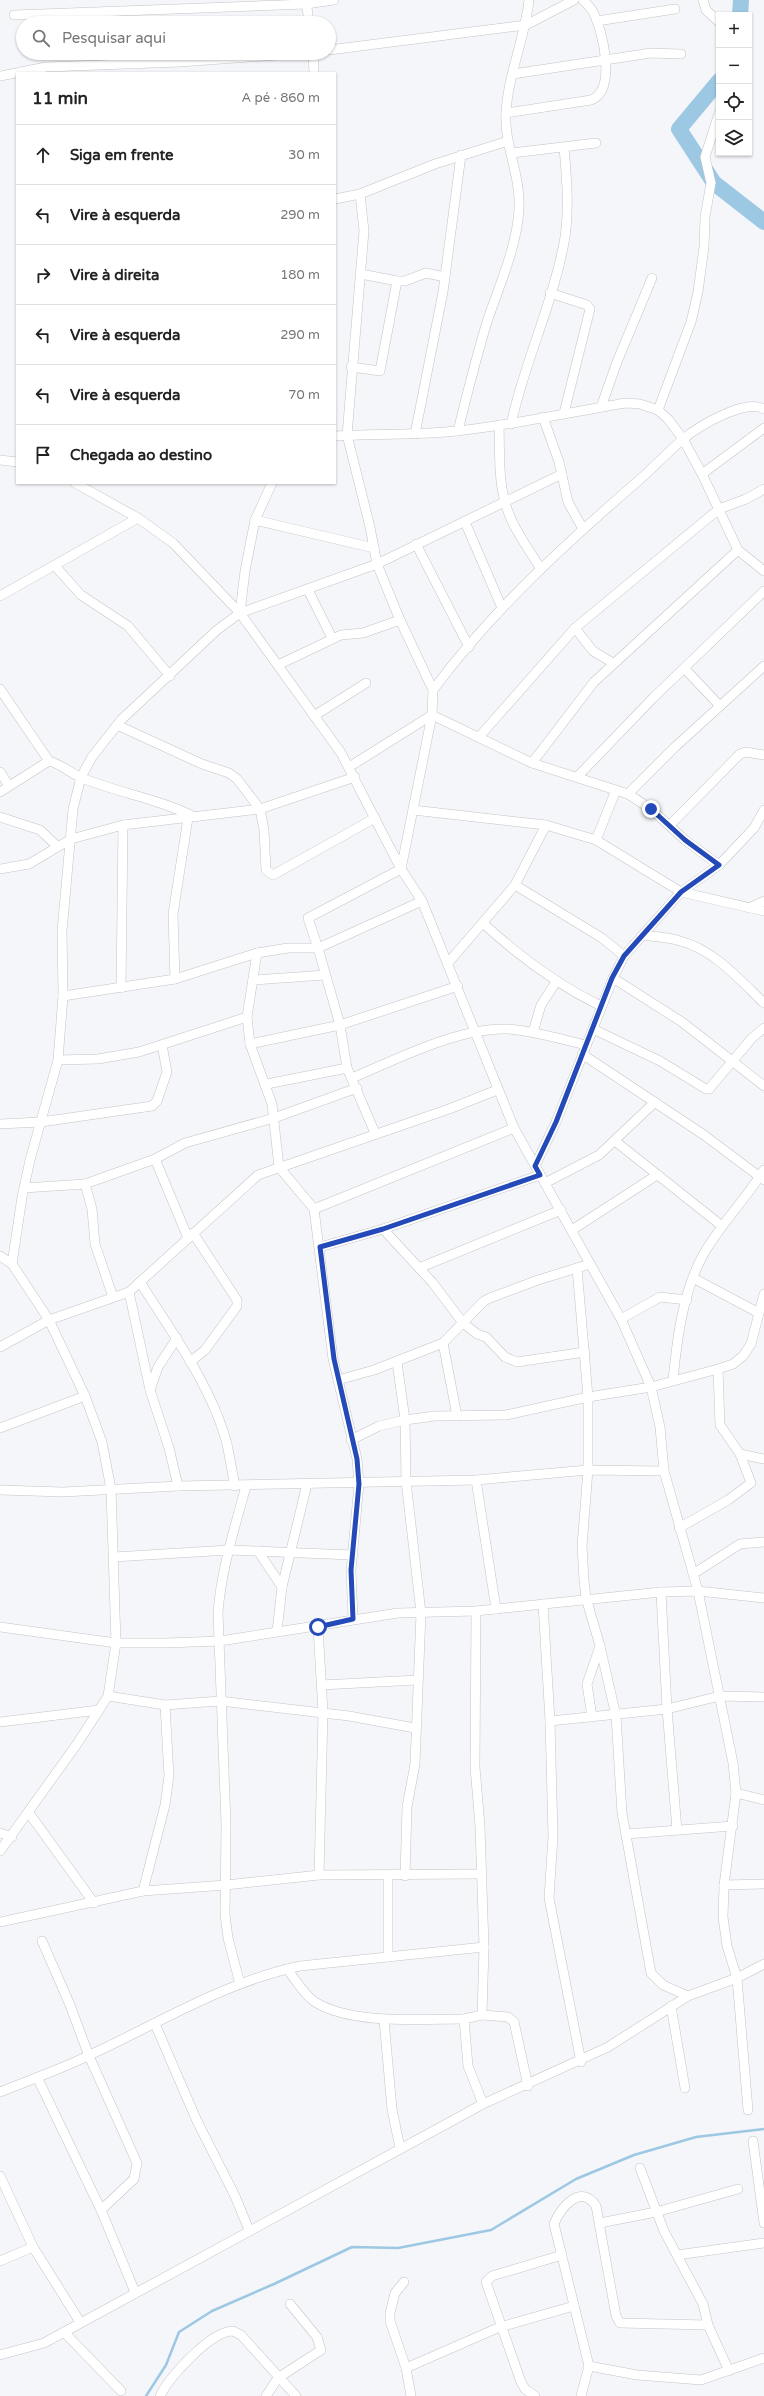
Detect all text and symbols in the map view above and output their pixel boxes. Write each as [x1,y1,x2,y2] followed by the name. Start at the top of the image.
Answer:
[716,12,752,156] map controls
[716,12,752,48] button: +
[16,16,336,60] search box
[30,27,52,49] icon: search
[62,29,166,47] text: Pesquisar aqui
[716,48,752,84] button: −
[716,84,752,120] button: locate
[32,88,88,109] text: 11 min
[241,90,320,106] text: A pé · 860 m
[716,120,752,156] button: layers
[32,144,54,166] icon: ahead
[70,146,174,164] text: Siga em frente
[288,147,320,163] text: 30 m
[32,204,54,226] icon: left
[70,206,180,224] text: Vire à esquerda
[280,207,320,223] text: 290 m
[32,264,54,286] icon: right
[70,266,159,284] text: Vire à direita
[280,267,320,283] text: 180 m
[32,324,54,346] icon: left
[70,326,180,344] text: Vire à esquerda
[280,327,320,343] text: 290 m
[32,384,54,406] icon: left
[70,386,180,404] text: Vire à esquerda
[288,387,320,403] text: 70 m
[32,444,54,466] icon: arrive
[70,446,212,464] text: Chegada ao destino
[642,800,660,818] route end
[309,1618,327,1636] route start

